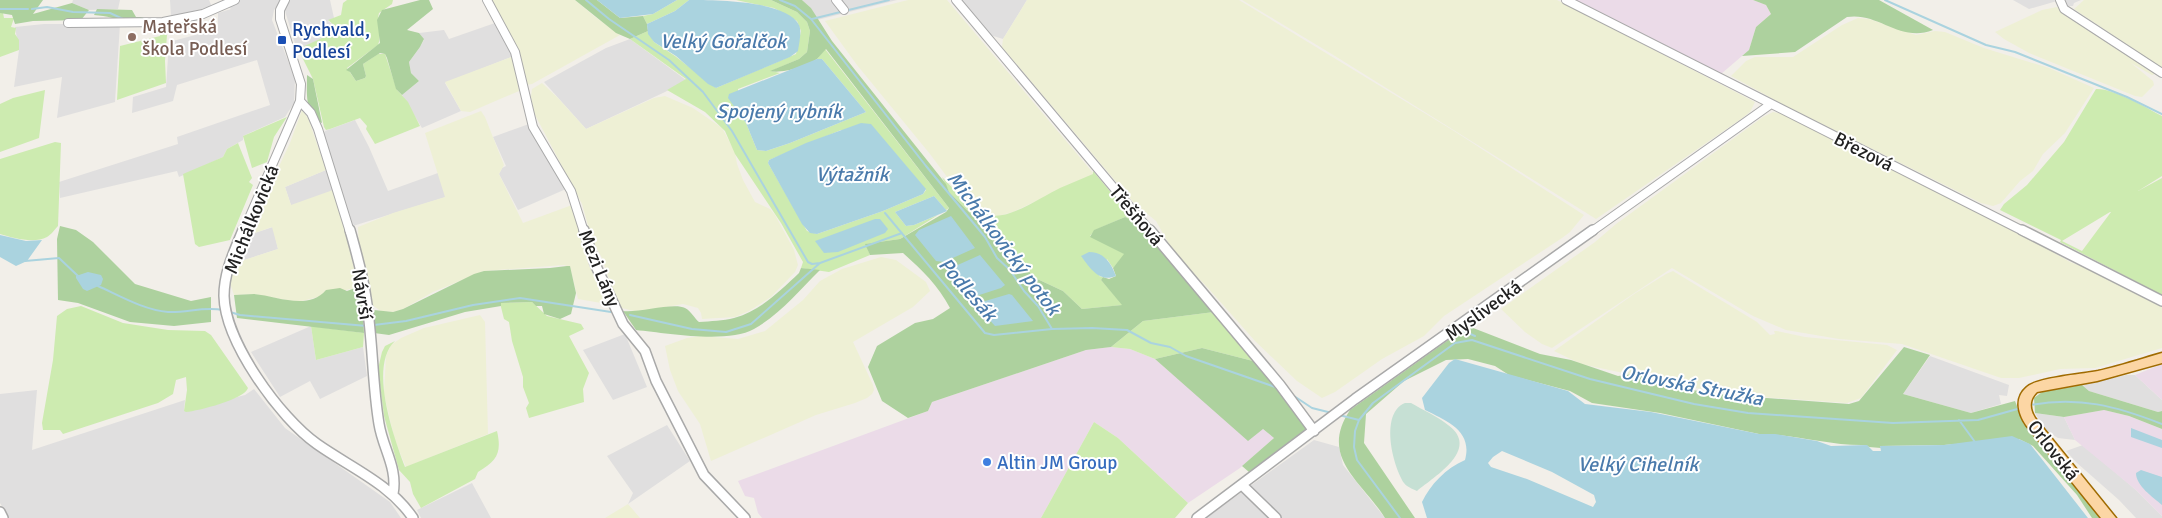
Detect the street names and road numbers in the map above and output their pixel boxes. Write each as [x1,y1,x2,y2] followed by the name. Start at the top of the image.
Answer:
[1830,127,1897,177] street label: Březová
[219,161,285,277] street label: Michálkovická
[1104,180,1169,251] street label: Třešňová
[573,226,625,311] street label: Mezi Lány
[346,267,378,322] street label: Návrší
[1441,275,1527,347] street label: Myslivecká
[2022,415,2084,486] street label: Orlovská

